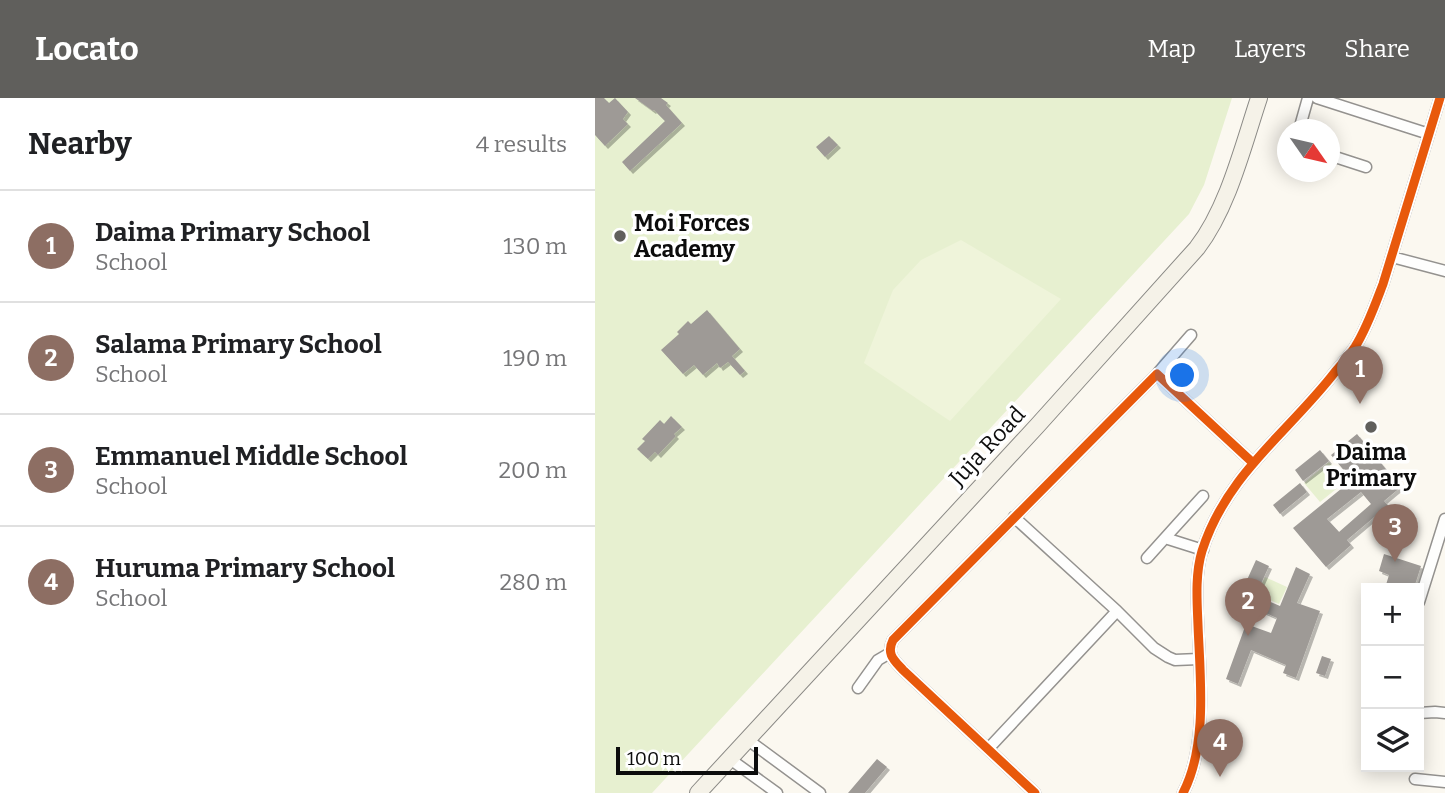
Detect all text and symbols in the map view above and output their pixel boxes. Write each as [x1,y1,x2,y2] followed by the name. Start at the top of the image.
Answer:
[35,29,139,69] text: Locato
[1148,35,1196,63] text: Map
[1234,35,1306,63] text: Layers
[1344,35,1410,63] text: Share
[1277,119,1340,182] north arrow
[28,126,132,162] text: Nearby
[476,130,567,158] text: 4 results
[634,209,750,263] place label: Moi Forces Academy
[95,217,370,248] text: Daima Primary School
[612,228,628,244] marker: Moi Forces Academy
[46,232,56,260] text: 1
[503,232,567,260] text: 130 m
[95,248,167,276] text: School
[95,329,382,360] text: Salama Primary School
[45,344,57,372] text: 2
[503,344,567,372] text: 190 m
[1337,346,1383,404] pin: 1
[1165,358,1199,392] your location
[95,360,167,388] text: School
[942,400,1031,493] street label: Juja Road
[1363,419,1379,435] marker: Daima Primary
[1326,438,1417,492] place label: Daima Primary
[95,441,408,472] text: Emmanuel Middle School
[44,456,58,484] text: 3
[498,456,567,484] text: 200 m
[95,472,167,500] text: School
[1372,504,1418,562] pin: 3
[95,553,395,584] text: Huruma Primary School
[44,568,58,596] text: 4
[499,568,567,596] text: 280 m
[1225,578,1271,636] pin: 2
[1361,583,1424,772] map controls
[1361,583,1424,646] button: +
[95,584,167,612] text: School
[1361,646,1424,709] button: −
[1361,709,1424,772] button: layers
[1197,719,1243,777] pin: 4
[616,744,758,776] scale bar
[627,747,681,770] text: 100 m

